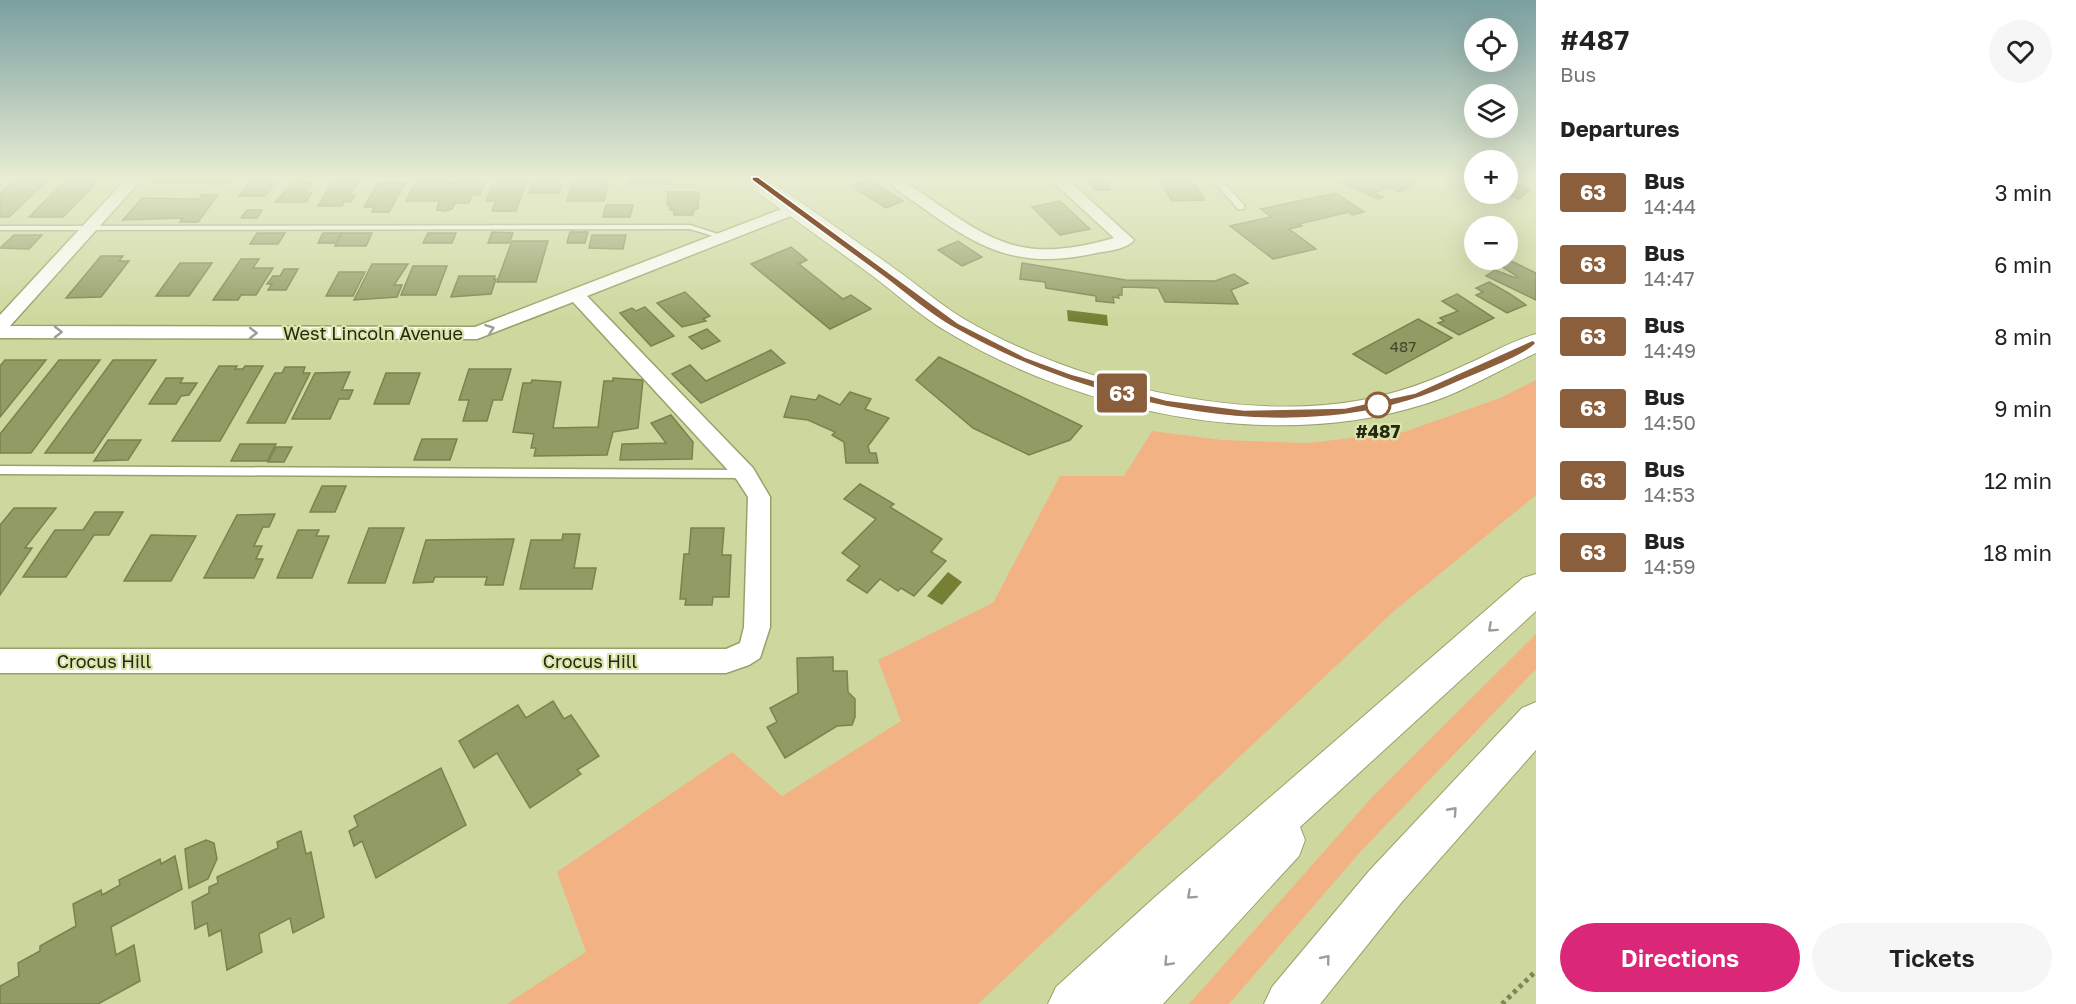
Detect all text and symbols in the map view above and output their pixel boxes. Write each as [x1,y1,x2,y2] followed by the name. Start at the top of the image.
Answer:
[1464,18,1518,270] map controls
[1464,18,1518,72] button: locate
[1989,20,2052,83] button: heart
[1560,23,1629,56] text: #487
[1560,62,1596,86] text: Bus
[1464,84,1518,138] button: layers
[1560,115,1679,142] text: Departures
[1464,150,1518,204] button: +
[1644,167,1685,194] text: Bus
[1580,179,1606,205] text: 63
[1995,179,2052,206] text: 3 min
[1644,194,1696,218] text: 14:44
[1464,216,1518,270] button: −
[1644,239,1685,266] text: Bus
[1580,251,1606,277] text: 63
[1994,251,2052,278] text: 6 min
[1644,266,1695,290] text: 14:47
[1644,311,1685,338] text: Bus
[283,322,463,344] street label: West Lincoln Avenue
[484,323,494,336] one-way arrow
[1580,323,1606,349] text: 63
[1994,323,2052,350] text: 8 min
[54,326,63,338] one-way arrow
[249,327,258,339] one-way arrow
[1390,337,1416,355] house number: 487
[1644,338,1696,362] text: 14:49
[1095,374,1149,412] line badge: 63
[1109,380,1135,406] text: 63
[1644,383,1685,410] text: Bus
[1365,392,1391,418] marker: #487
[1580,395,1606,421] text: 63
[1994,395,2052,422] text: 9 min
[1644,410,1696,434] text: 14:50
[1356,420,1401,442] place label: #487
[1644,455,1685,482] text: Bus
[1580,467,1606,493] text: 63
[1984,467,2052,494] text: 12 min
[1644,482,1695,506] text: 14:53
[1644,527,1685,554] text: Bus
[1580,539,1606,565] text: 63
[1984,539,2052,566] text: 18 min
[1644,554,1696,578] text: 14:59
[1489,621,1499,632] one-way arrow
[57,650,152,672] street label: Crocus Hill
[543,650,638,672] street label: Crocus Hill
[1446,807,1457,818] one-way arrow
[1187,888,1198,899] one-way arrow
[1560,923,1800,992] button: Directions
[1812,923,2052,992] button: Tickets
[1318,955,1329,966] one-way arrow
[1164,956,1175,966] one-way arrow

